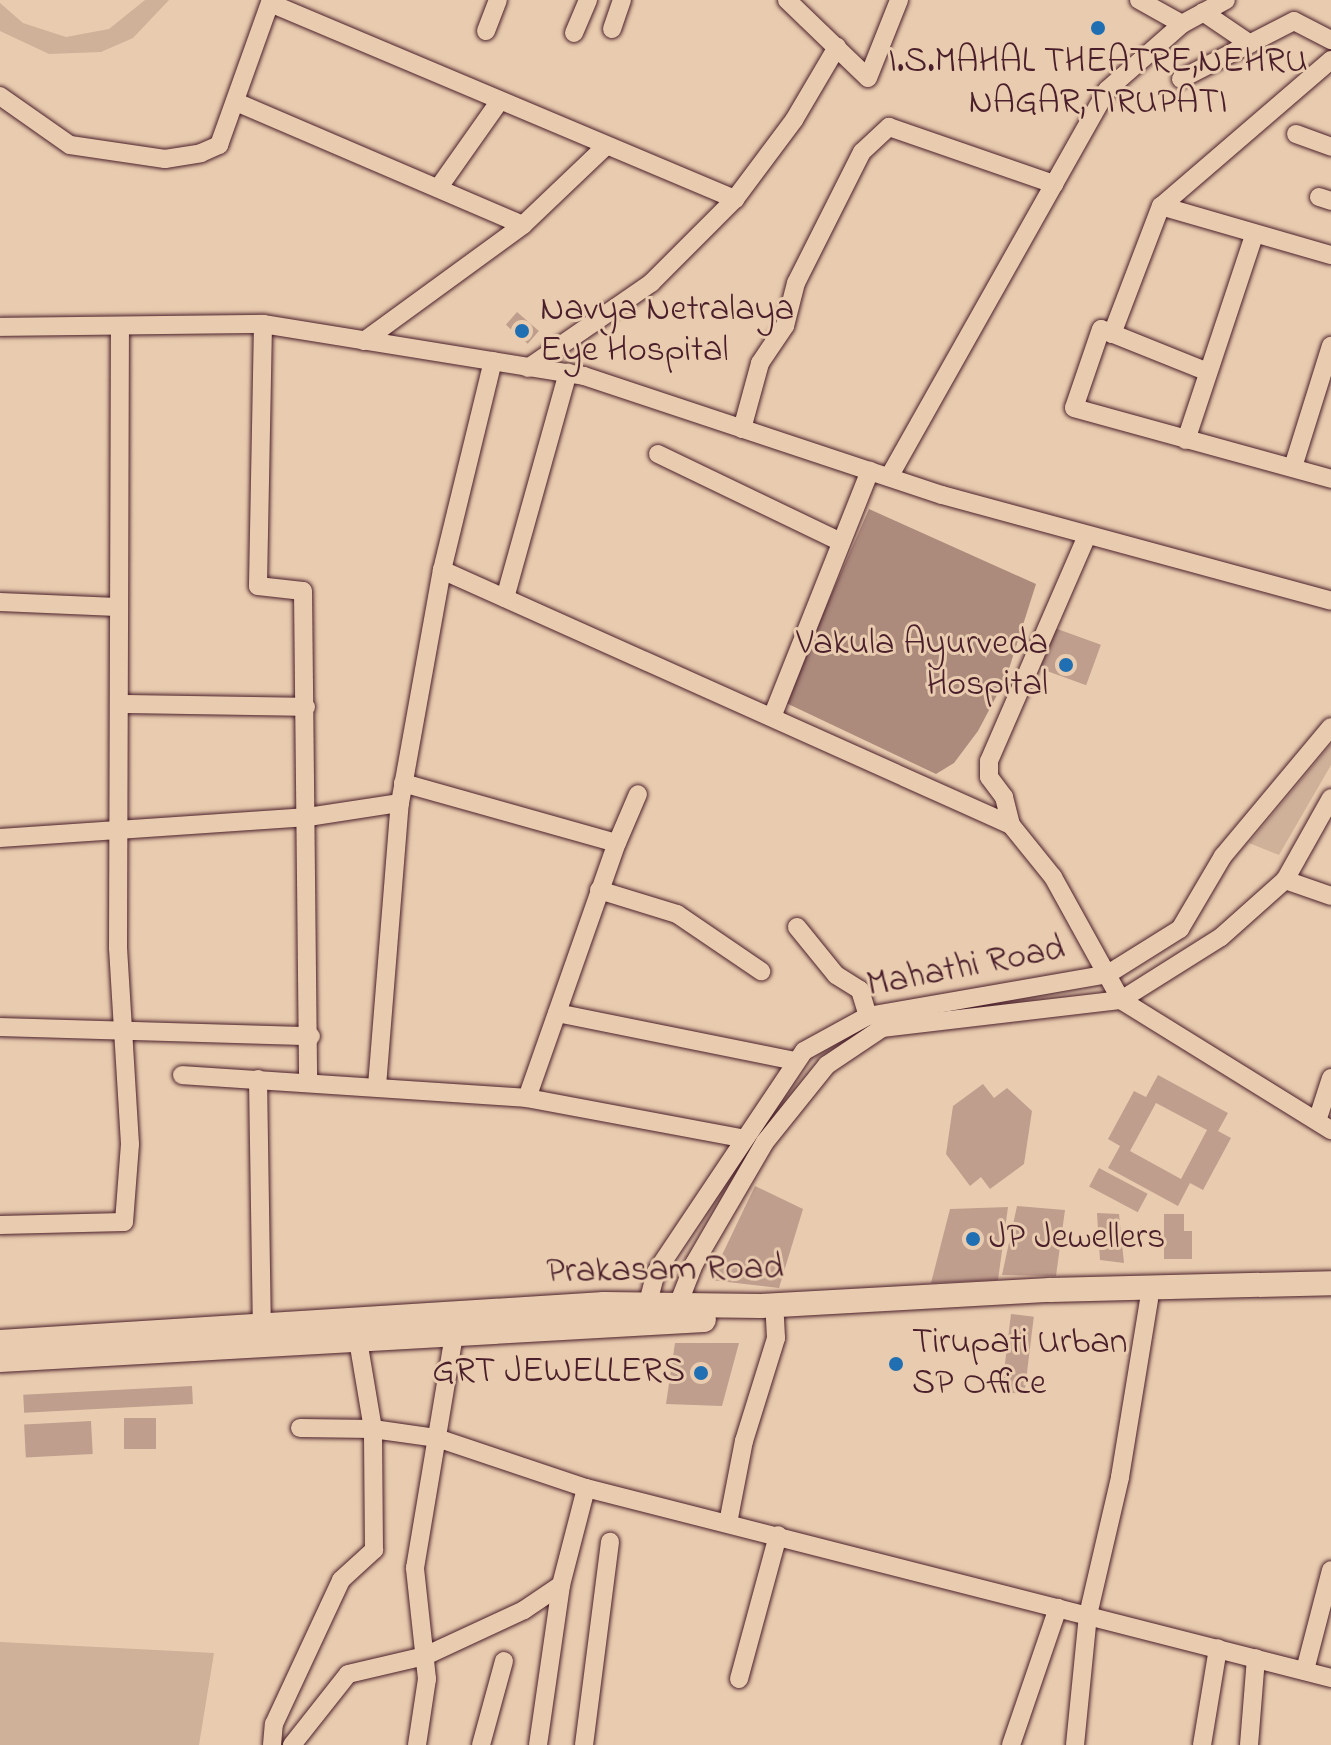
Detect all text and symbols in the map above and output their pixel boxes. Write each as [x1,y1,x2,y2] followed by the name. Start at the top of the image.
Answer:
[1089,19,1107,37] marker: I.S.MAHAL THEATRE,NEHRU NAGAR,TIRUPATI
[888,40,1308,125] place label: I.S.MAHAL THEATRE,NEHRU NAGAR,TIRUPATI
[540,288,794,373] place label: Navya Netralaya Eye Hospital
[511,320,533,342] marker: Navya Netralaya Eye Hospital
[796,622,1048,707] place label: Vakula Ayurveda Hospital
[1055,654,1077,676] marker: Vakula Ayurveda Hospital
[863,928,1069,1008] street label: Mahathi Road
[989,1217,1165,1261] place label: JP Jewellers
[964,1230,982,1248] marker: JP Jewellers
[546,1247,784,1295] street label: Prakasam Road
[912,1321,1127,1406] place label: Tirupati Urban SP Office
[432,1351,685,1395] place label: GRT JEWELLERS
[887,1355,905,1373] marker: Tirupati Urban SP Office
[692,1364,710,1382] marker: GRT JEWELLERS

